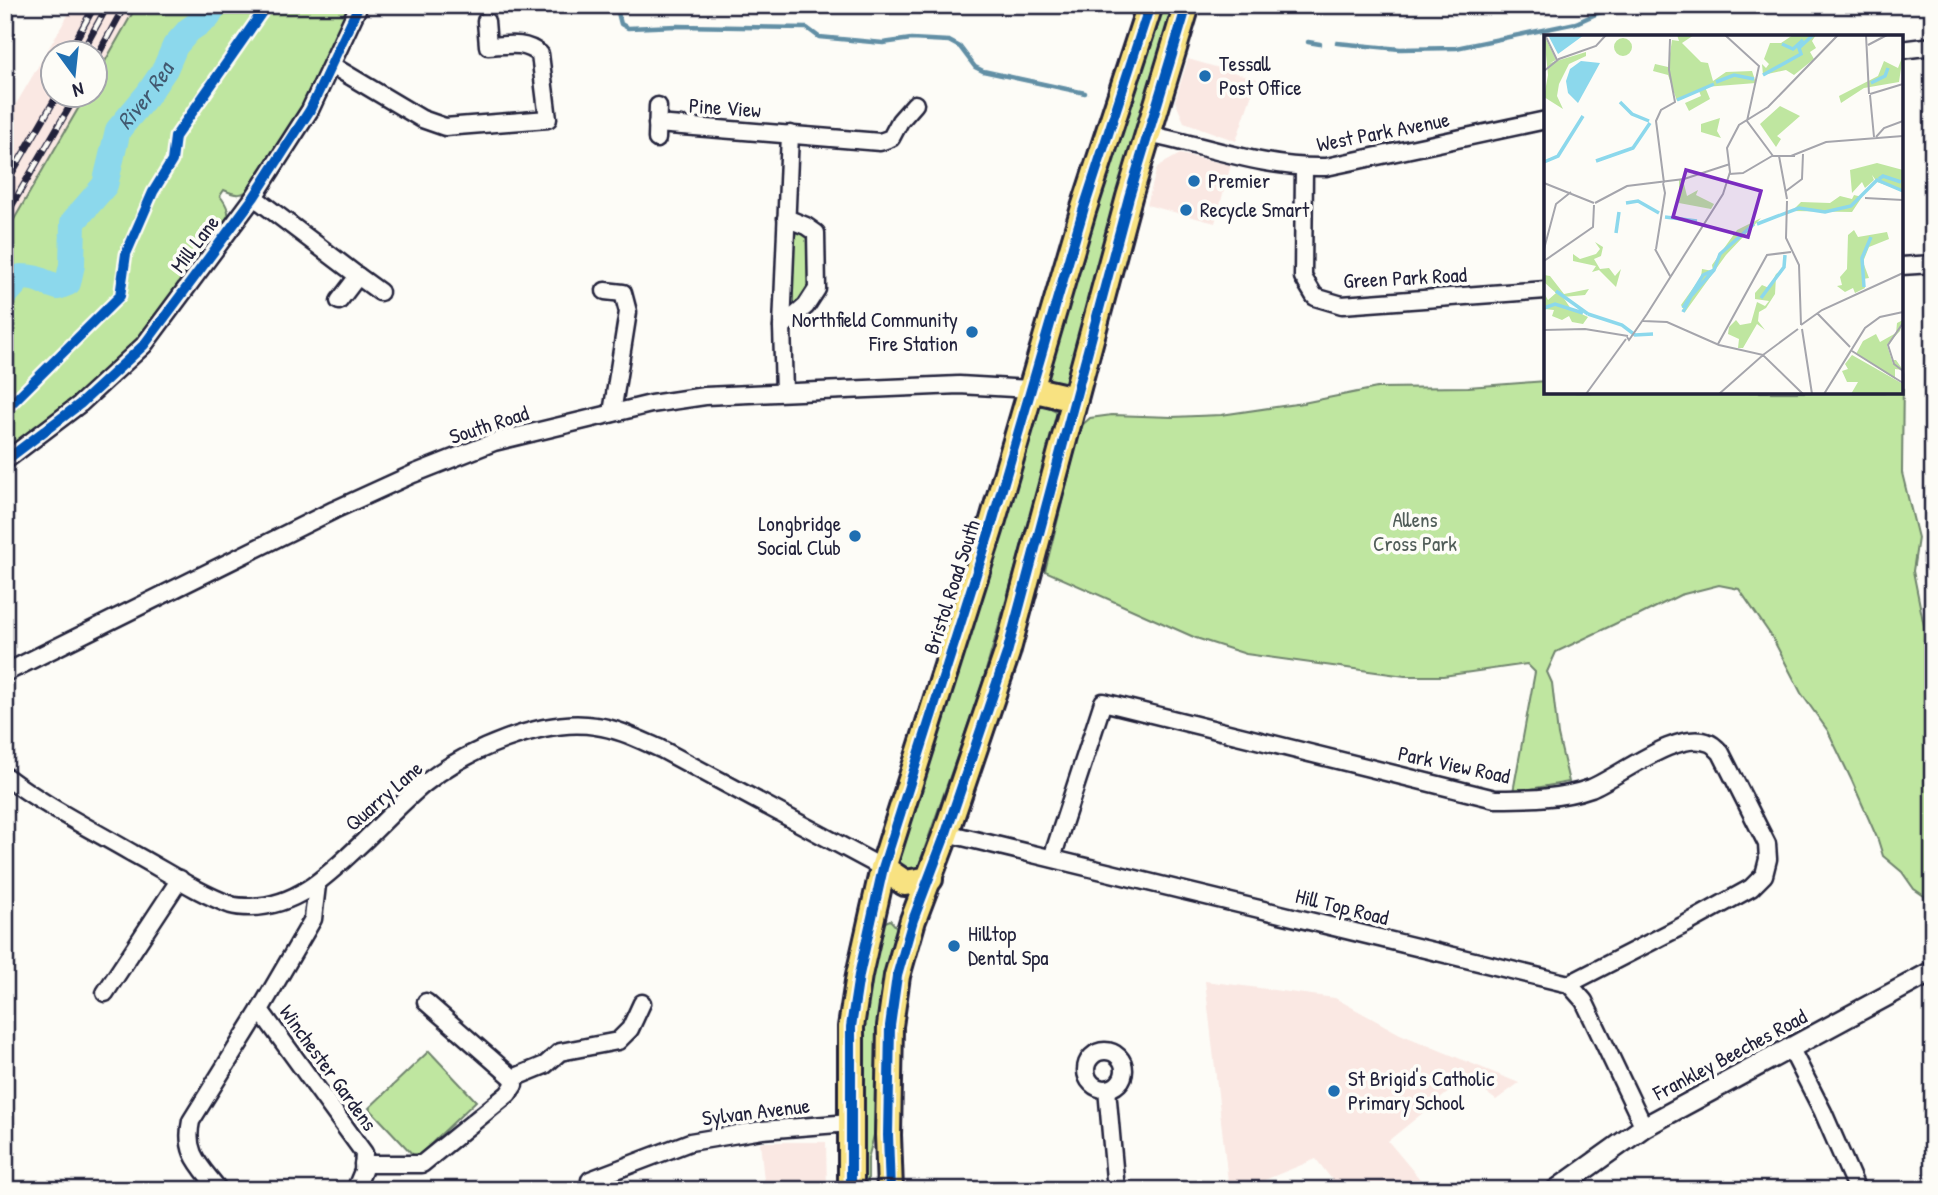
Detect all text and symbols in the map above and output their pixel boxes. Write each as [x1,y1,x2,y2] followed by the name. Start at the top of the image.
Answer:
[1544,35,1903,394] inset map
[38,38,108,108] north arrow
[1219,49,1302,102] place label: Tessall Post Office
[109,56,182,136] water label: River Rea
[1197,68,1213,84] marker: Tessall Post Office
[70,77,87,104] text: N
[688,91,762,124] street label: Pine View
[1314,104,1452,159] street label: West Park Avenue
[1208,166,1270,195] place label: Premier
[1186,173,1202,189] marker: Premier
[1200,195,1310,224] place label: Recycle Smart
[1178,202,1194,218] marker: Recycle Smart
[163,209,226,278] street label: Mill Lane
[1343,260,1467,295] street label: Green Park Road
[792,305,958,358] place label: Northfield Community Fire Station
[964,324,980,340] marker: Northfield Community Fire Station
[445,398,532,451] street label: South Road
[1373,505,1457,558] park label: Allens Cross Park
[757,509,841,562] place label: Longbridge Social Club
[916,516,987,658] street label: Bristol Road South
[847,528,863,544] marker: Longbridge Social Club
[1395,738,1513,791] street label: Park View Road
[339,754,429,837] street label: Quarry Lane
[1293,881,1392,932] street label: Hill Top Road
[968,919,1049,972] place label: Hilltop Dental Spa
[946,938,962,954] marker: Hilltop Dental Spa
[273,999,384,1137] street label: Winchester Gardens
[1647,1002,1812,1108] street label: Frankley Beeches Road
[1348,1064,1495,1117] place label: St Brigid's Catholic Primary School
[1326,1083,1342,1099] marker: St Brigid's Catholic Primary School
[700,1091,811,1132] street label: Sylvan Avenue

